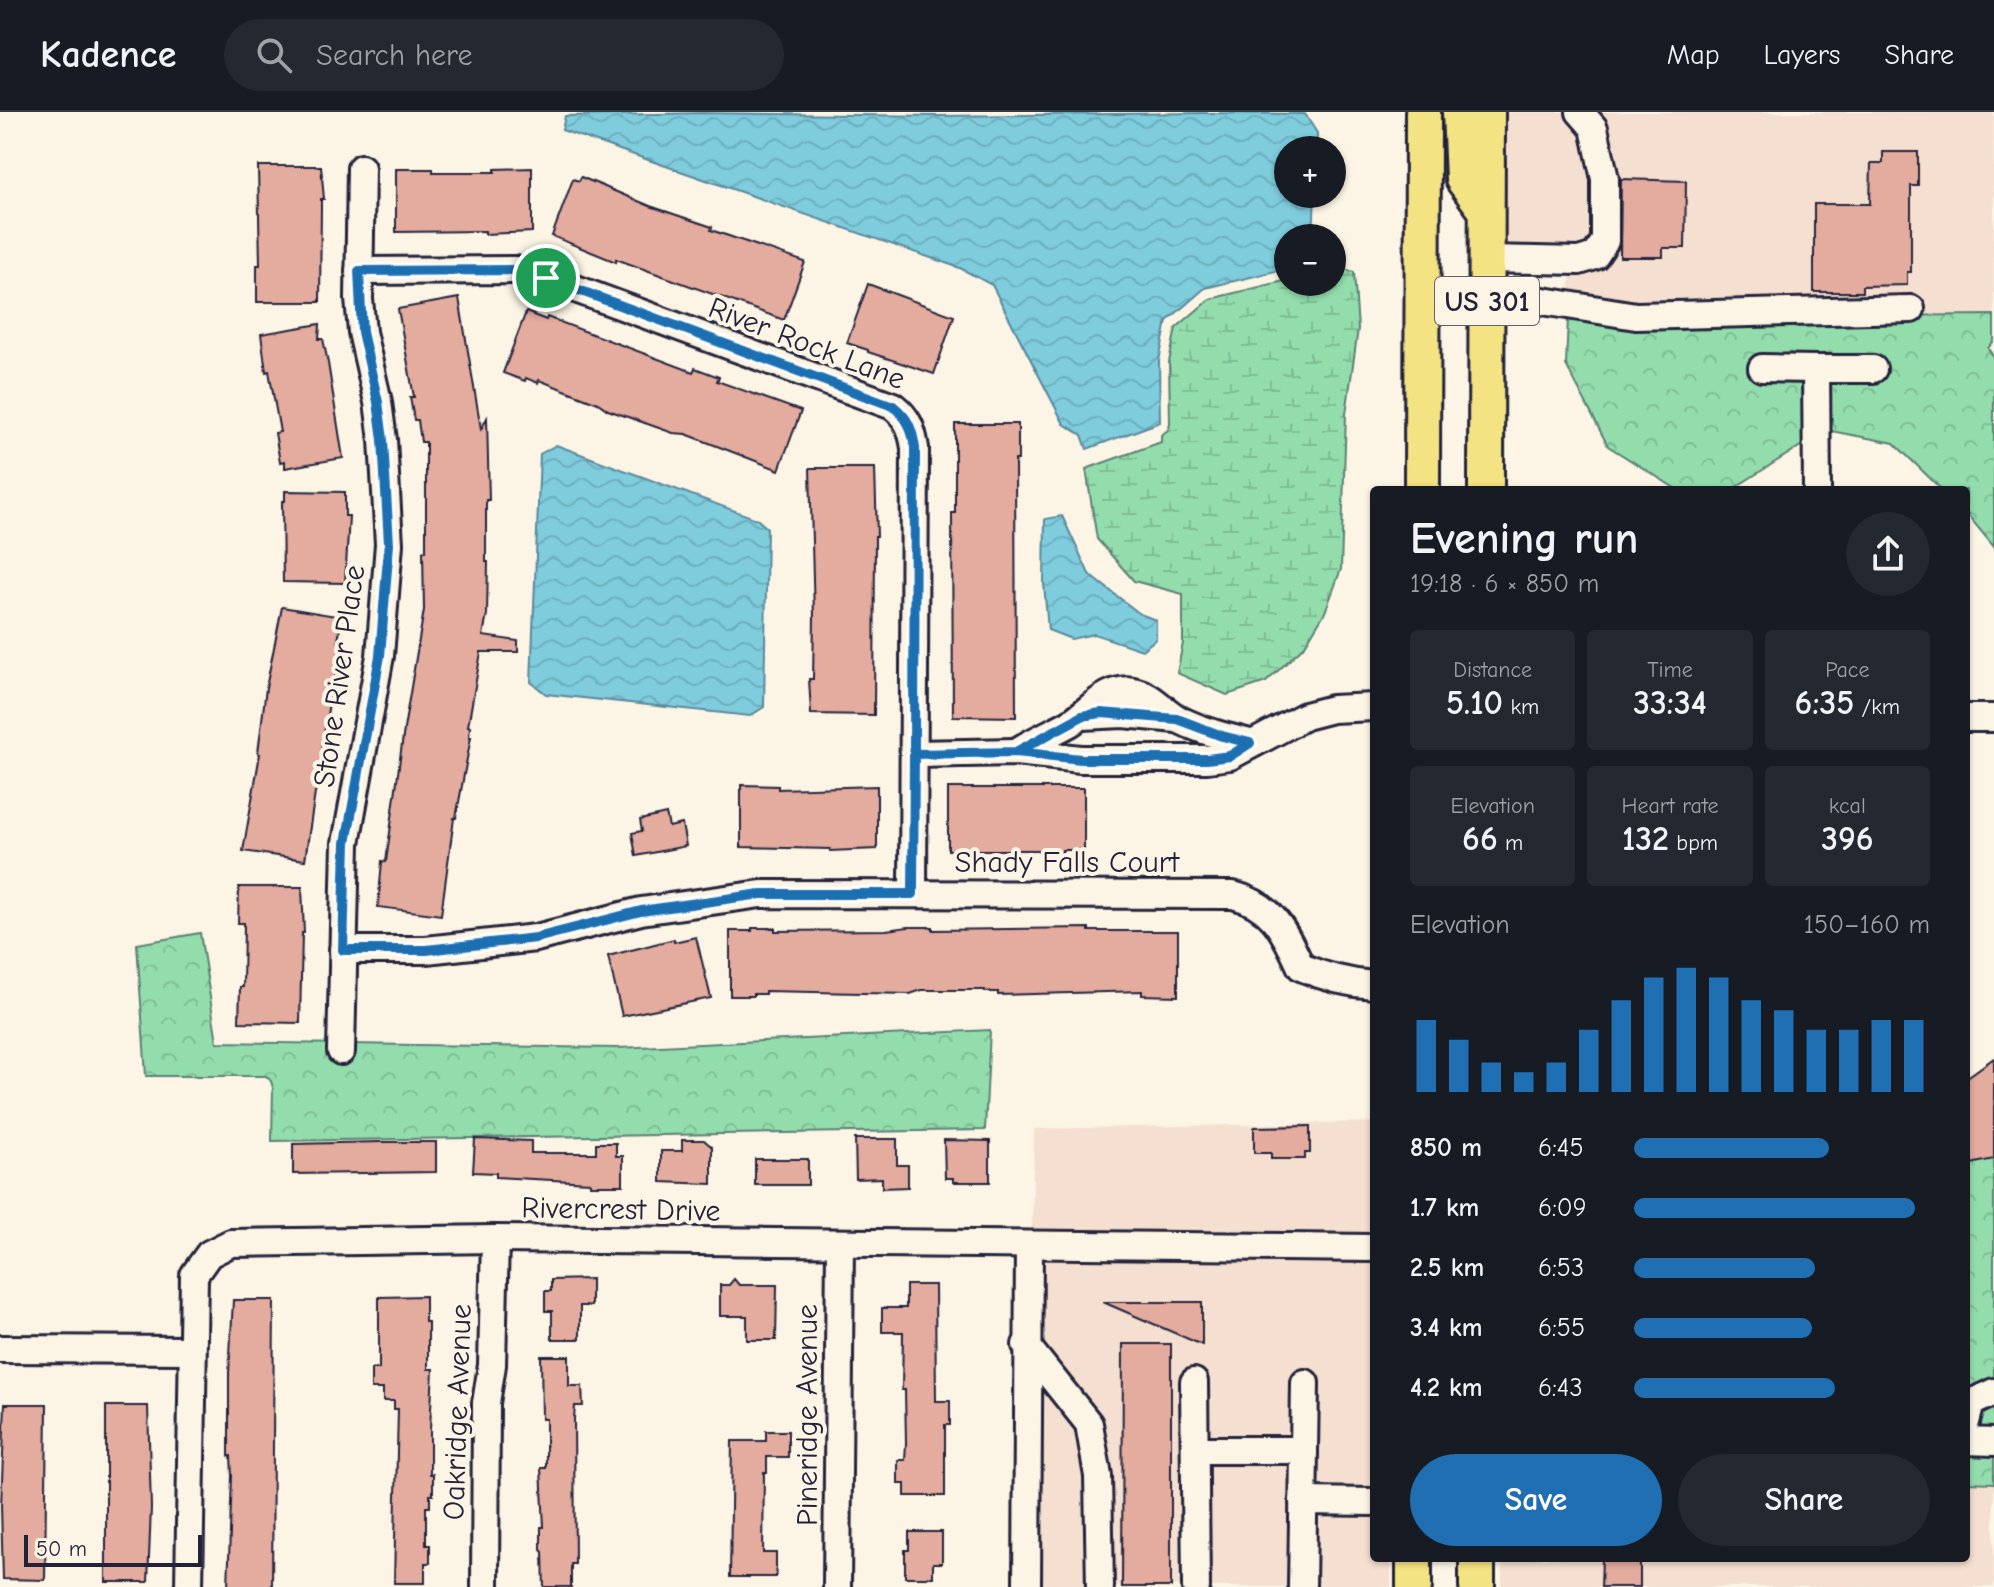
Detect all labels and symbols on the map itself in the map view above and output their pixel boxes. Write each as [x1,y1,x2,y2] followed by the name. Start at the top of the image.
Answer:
[512,244,580,312] pin
[1435,277,1539,325] road number: US 301
[704,290,910,397] street label: River Rock Lane
[307,563,372,789] street label: Stone River Place
[955,845,1181,880] street label: Shady Falls Court
[521,1190,721,1229] street label: Rivercrest Drive
[436,1303,479,1521] street label: Oakridge Avenue
[790,1304,825,1526] street label: Pineridge Avenue
[24,1531,202,1567] scale bar

